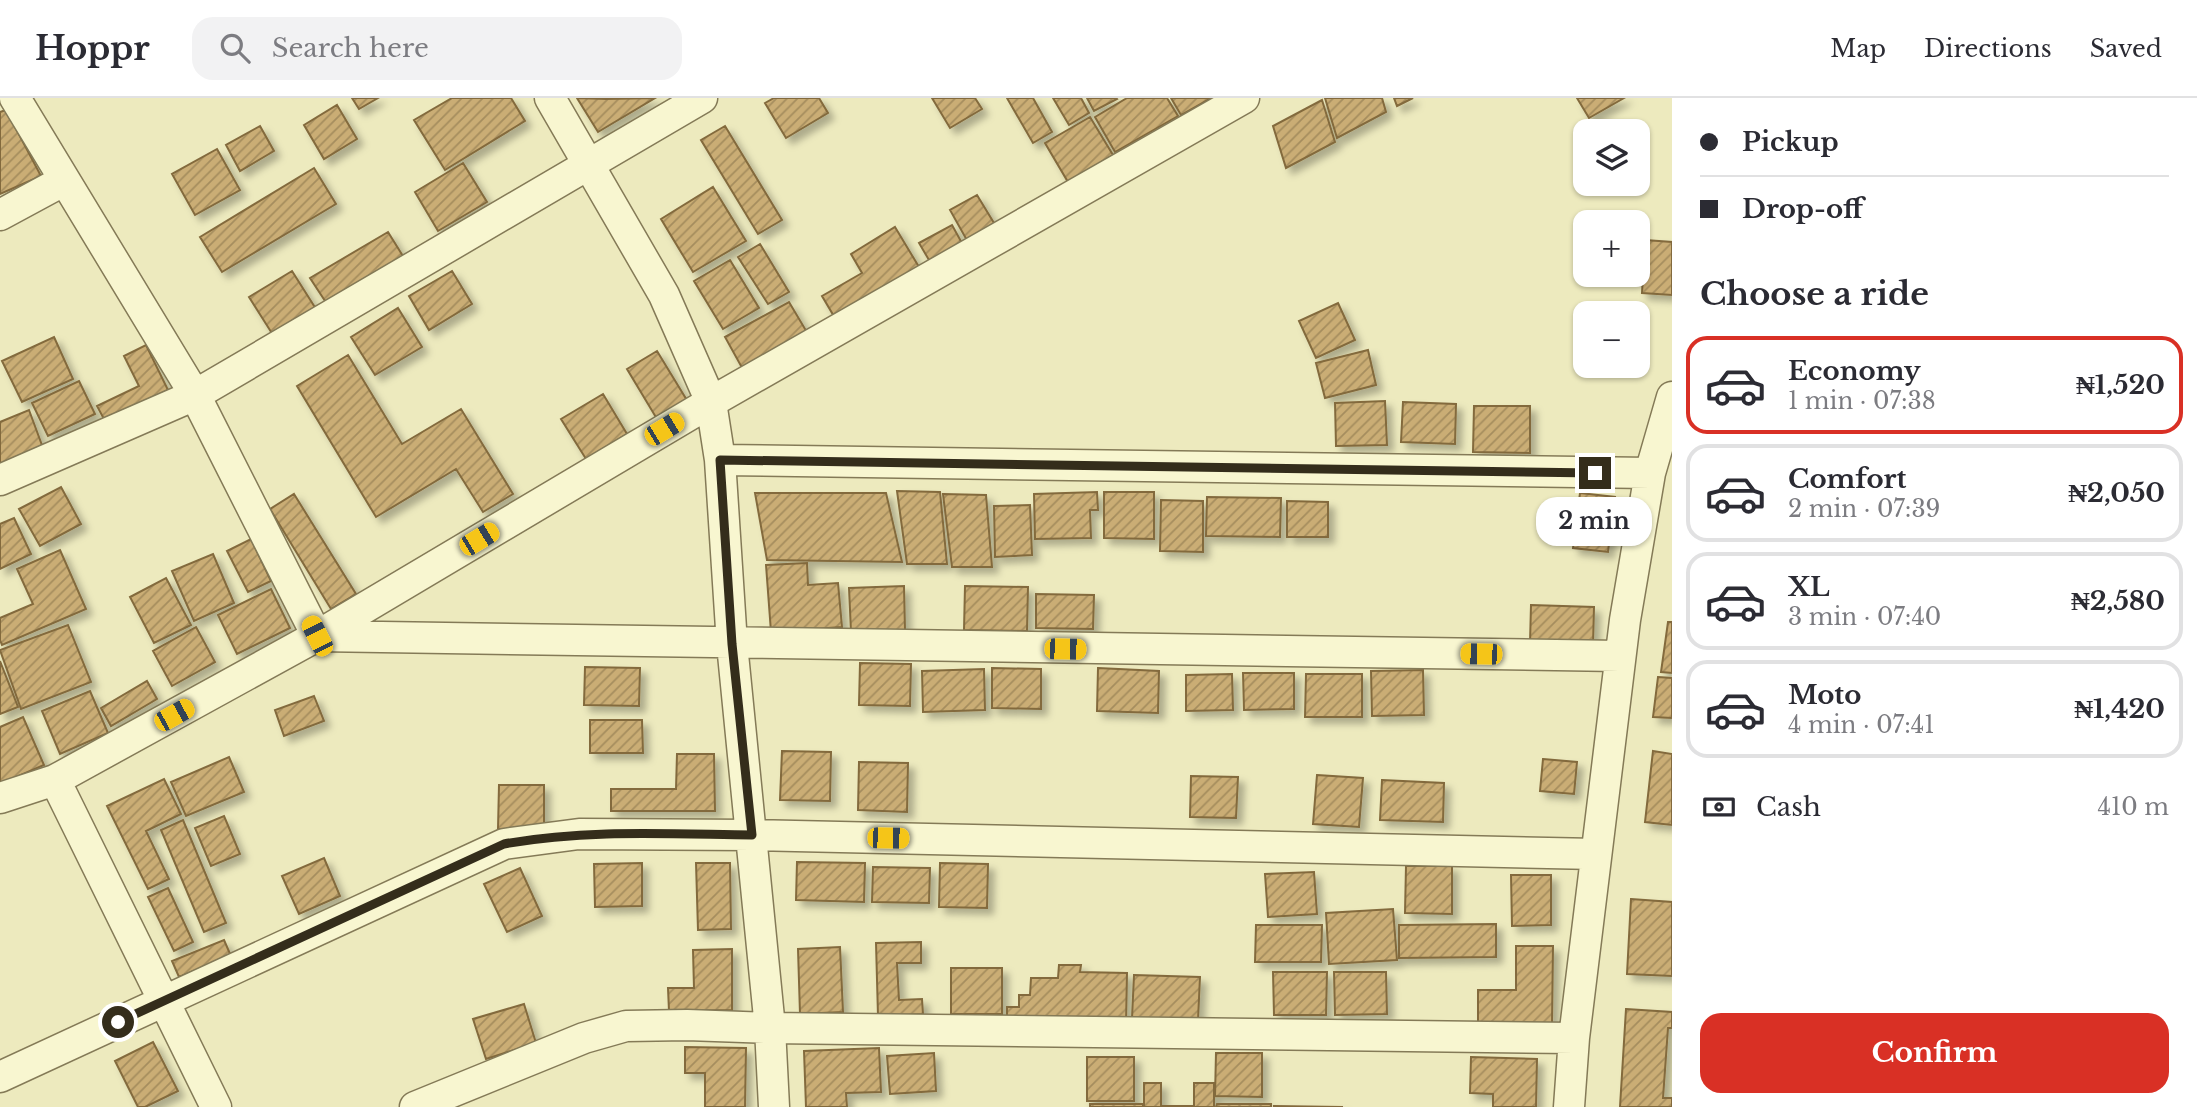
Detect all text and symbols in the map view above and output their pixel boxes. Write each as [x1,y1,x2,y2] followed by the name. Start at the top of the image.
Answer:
[192,17,682,80] search box
[35,28,150,69] text: Hoppr
[216,29,254,67] icon: search
[272,32,429,64] text: Search here
[1830,34,1886,63] text: Map
[1924,34,2052,63] text: Directions
[2090,34,2162,63] text: Saved
[1573,119,1650,378] map controls
[1573,119,1650,196] button: layers
[1742,126,1839,158] text: Pickup
[1742,193,1863,225] text: Drop-off
[1573,210,1650,287] button: +
[1700,274,1929,314] text: Choose a ride
[1573,301,1650,378] button: −
[1704,354,1767,417] icon: car
[1788,355,1921,387] text: Economy
[2076,369,2165,401] text: ₦1,520
[1788,387,1936,415] text: 1 min · 07:38
[641,409,688,449] car
[1579,457,1611,489] route end
[1704,462,1767,525] icon: car
[1788,463,1906,495] text: Comfort
[2068,477,2165,509] text: ₦2,050
[1788,495,1940,523] text: 2 min · 07:39
[1537,498,1653,546] callout: 2 min
[1558,507,1630,535] text: 2 min
[456,519,503,559] car
[1704,570,1767,633] icon: car
[1788,571,1830,603] text: XL
[2071,585,2165,617] text: ₦2,580
[1788,603,1941,631] text: 3 min · 07:40
[299,613,336,659] car
[1044,638,1087,660] car
[1460,643,1503,665] car
[1704,678,1767,741] icon: car
[1788,679,1861,711] text: Moto
[2074,693,2165,725] text: ₦1,420
[151,696,198,734] car
[1788,711,1934,739] text: 4 min · 07:41
[1700,788,1738,826] icon: cash
[1756,791,1821,823] text: Cash
[2098,793,2169,821] text: 410 m
[867,827,910,849] car
[102,1006,134,1038] route start
[1700,1013,2169,1093] button: Confirm

